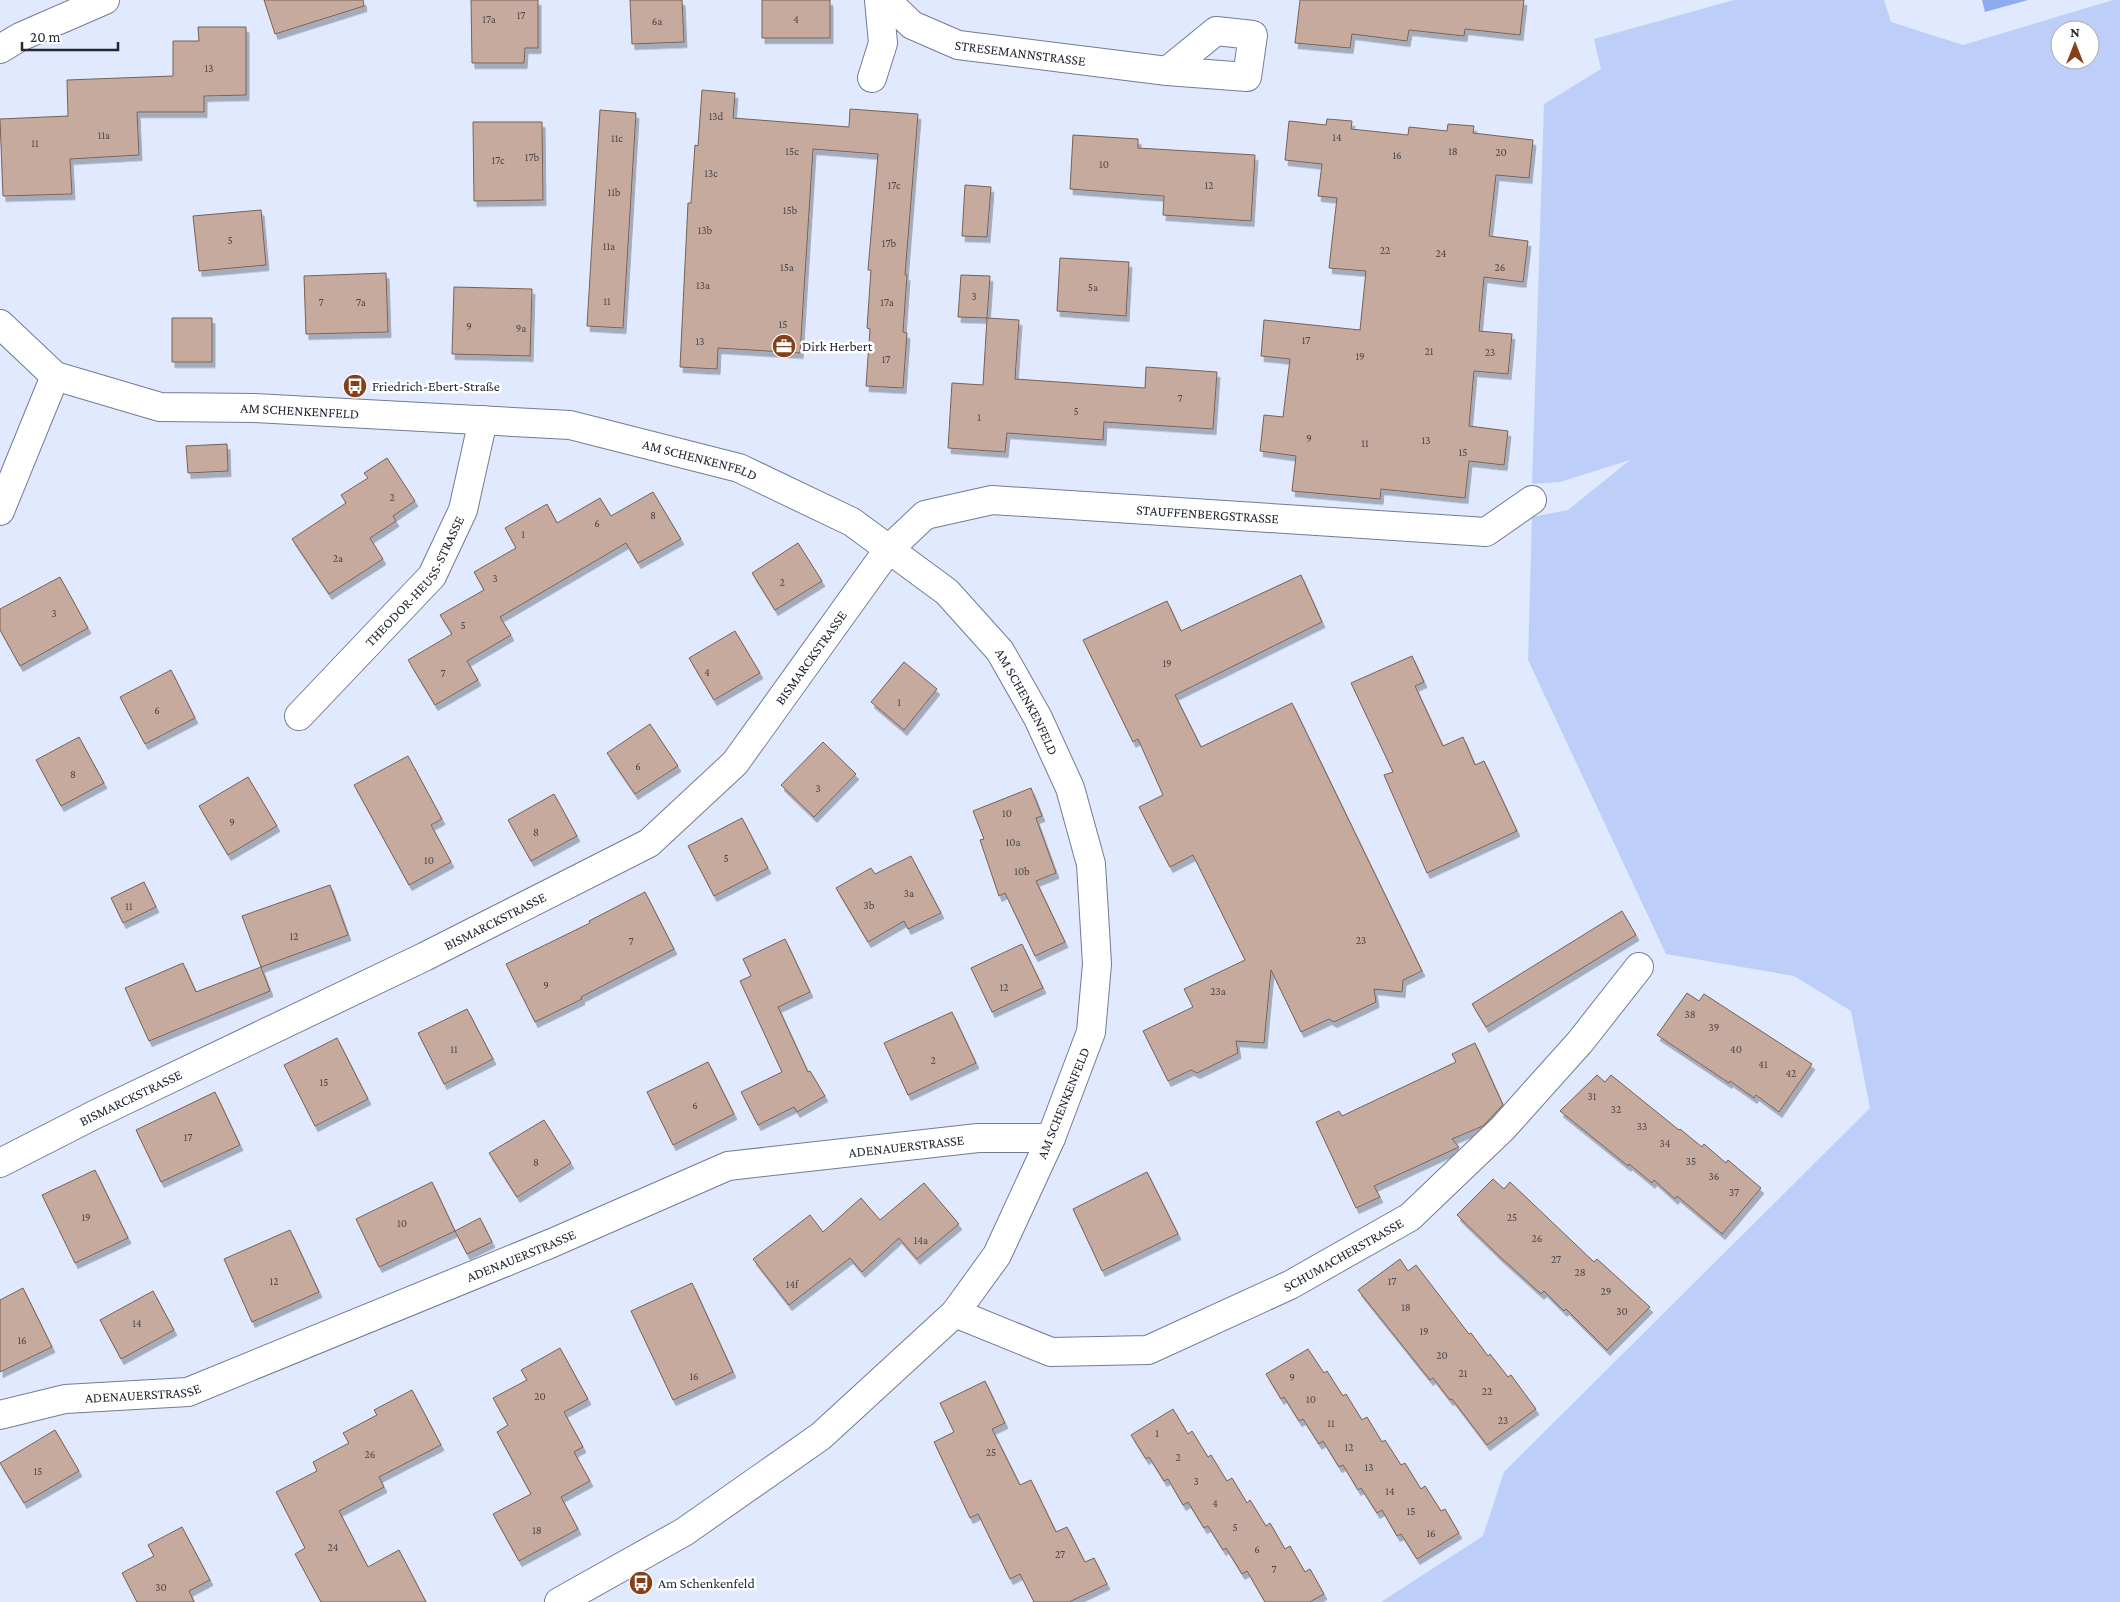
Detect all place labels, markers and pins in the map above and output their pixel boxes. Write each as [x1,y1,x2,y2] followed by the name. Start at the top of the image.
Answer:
[771,333,797,359] office icon: Dirk Herbert
[802,338,873,354] place label: Dirk Herbert
[342,373,368,399] bus stop icon: Friedrich-Ebert-Straße
[372,378,500,394] place label: Friedrich-Ebert-Straße
[628,1570,654,1596] bus stop icon: Am Schenkenfeld
[658,1575,755,1591] place label: Am Schenkenfeld

